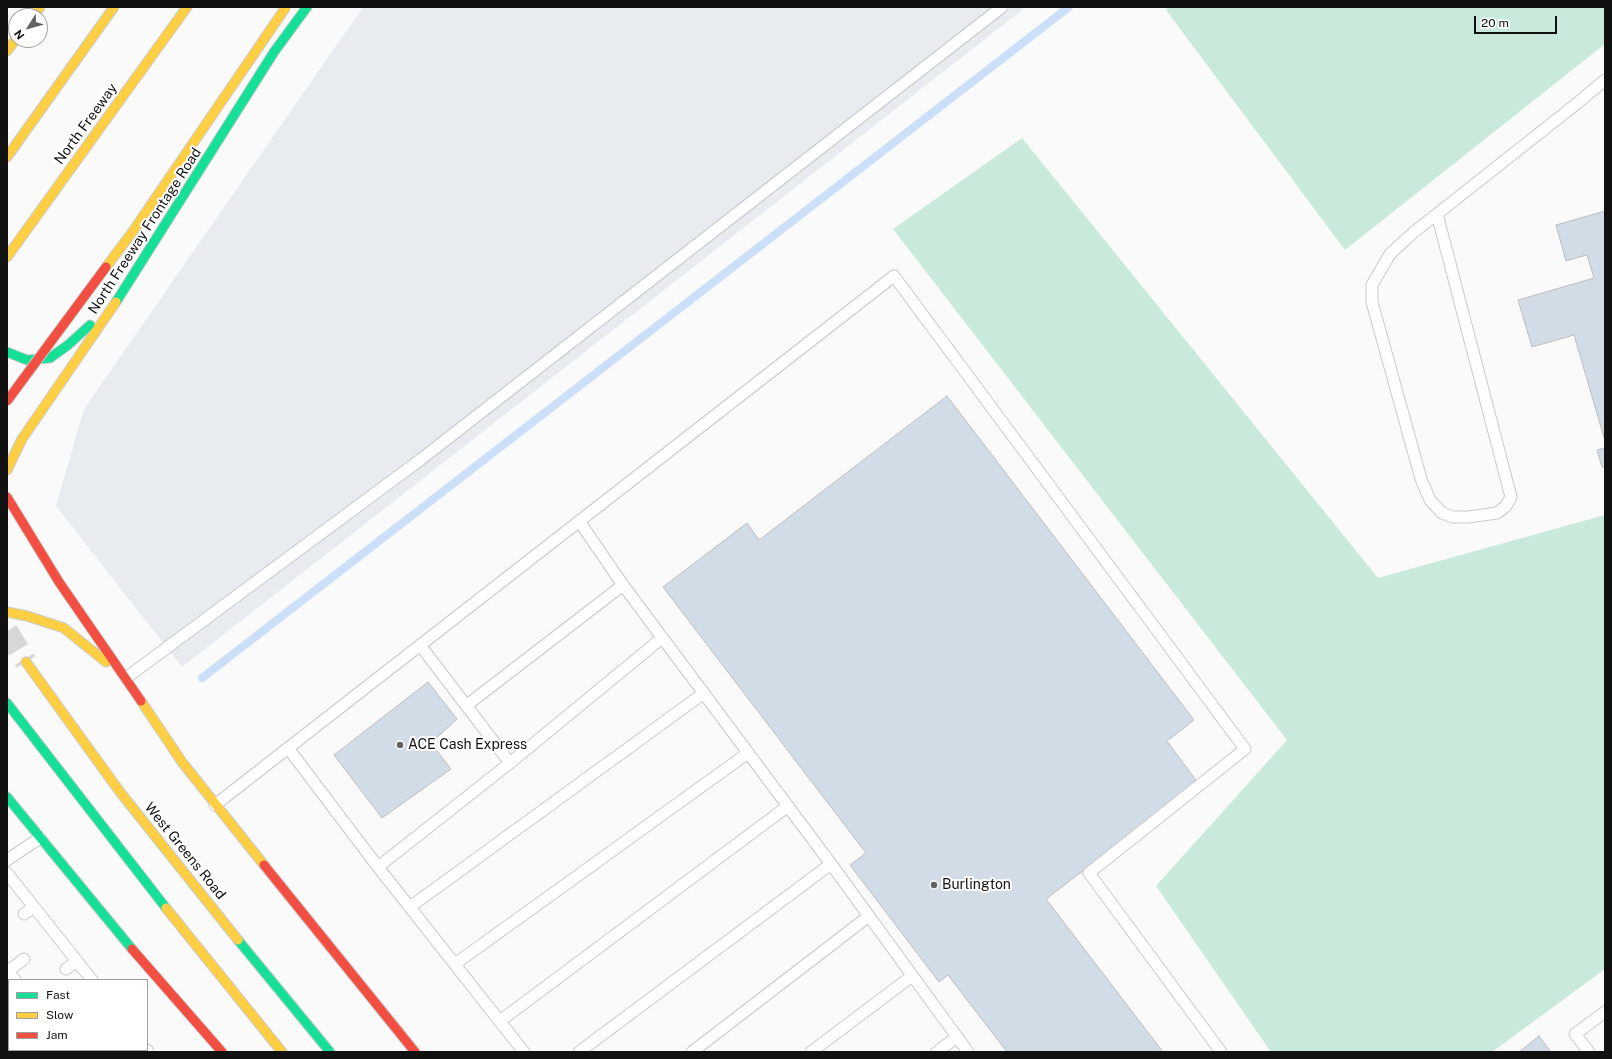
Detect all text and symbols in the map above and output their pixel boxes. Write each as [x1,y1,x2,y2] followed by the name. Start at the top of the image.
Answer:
[8,8,48,48] north arrow
[1476,8,1559,34] scale bar
[1481,16,1509,30] text: 20 m
[12,28,27,42] text: N
[51,80,121,168] street label: North Freeway
[85,145,205,317] street label: North Freeway Frontage Road
[408,737,527,753] place label: ACE Cash Express
[395,740,405,750] marker: ACE Cash Express
[141,799,229,903] street label: West Greens Road
[942,877,1011,893] place label: Burlington
[929,880,939,890] marker: Burlington
[8,979,148,1051] legend
[46,988,70,1002] text: Fast
[46,1008,73,1022] text: Slow
[46,1028,68,1042] text: Jam

